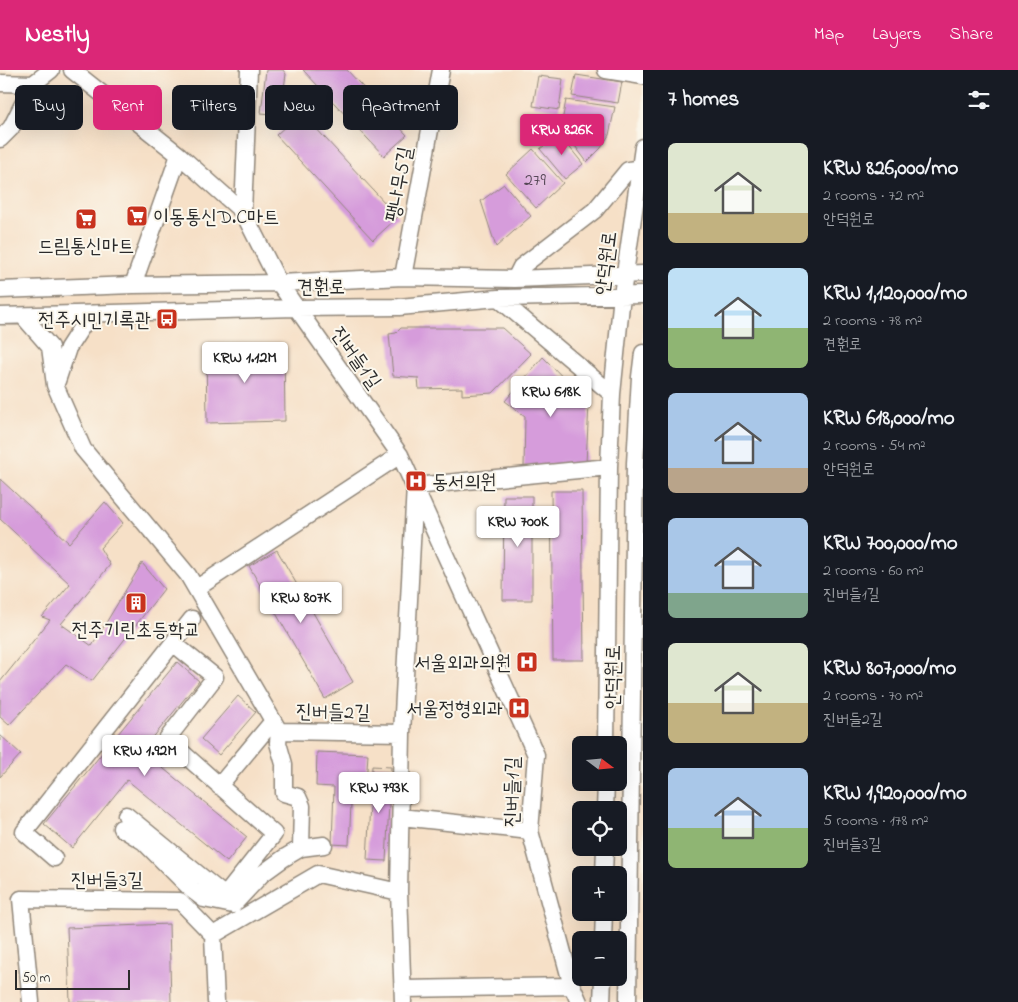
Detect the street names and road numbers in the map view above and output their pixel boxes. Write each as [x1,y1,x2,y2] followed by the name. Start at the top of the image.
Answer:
[380,145,421,224] street label: 팽나무5길
[589,230,626,297] street label: 안덕원로
[297,274,345,303] street label: 견훤로
[323,321,387,396] street label: 진버들1길
[599,645,630,709] street label: 안덕원로
[296,698,370,729] street label: 진버들2길
[498,756,529,828] street label: 진버들1길
[71,867,143,896] street label: 진버들3길

